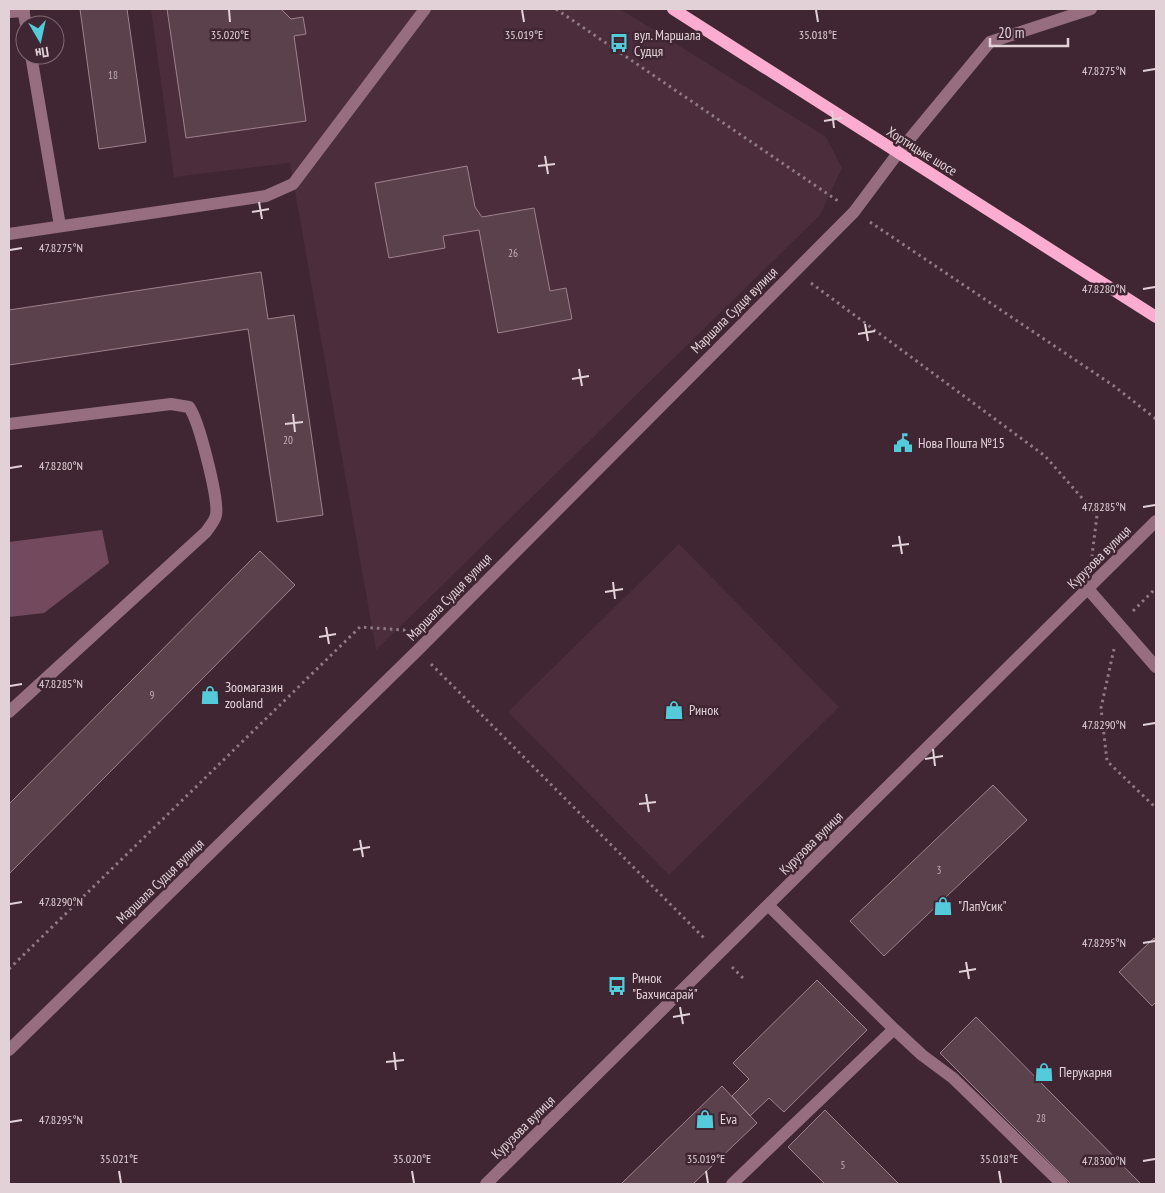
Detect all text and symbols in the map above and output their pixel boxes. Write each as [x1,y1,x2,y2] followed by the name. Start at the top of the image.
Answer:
[15,15,65,65] north arrow
[990,15,1068,47] scale bar
[998,23,1024,42] text: 20 m
[634,26,701,60] place label: вул. Маршала Судця
[211,27,249,42] text: 35.020°E
[505,27,543,42] text: 35.019°E
[799,27,837,42] text: 35.018°E
[608,32,630,54] bus stop icon: вул. Маршала Судця
[34,43,50,63] text: Пн
[1082,63,1126,78] text: 47.8275°N
[108,68,118,82] house number: 18
[883,122,961,180] street label: Хортицьке шосе
[39,240,83,255] text: 47.8275°N
[508,246,518,260] house number: 26
[687,263,781,357] street label: Маршала Судця вулиця
[1082,281,1126,296] text: 47.8280°N
[892,432,914,454] public building icon: Нова Пошта №15
[283,433,293,447] house number: 20
[918,434,1005,452] place label: Нова Пошта №15
[39,458,83,473] text: 47.8280°N
[1082,499,1126,514] text: 47.8285°N
[1063,521,1135,593] street label: Курузова вулиця
[403,549,495,645] street label: Маршала Судця вулиця
[39,676,83,691] text: 47.8285°N
[225,678,283,712] place label: Зоомагазин zooland
[199,684,221,706] shop icon: Зоомагазин zooland
[150,688,155,702] house number: 9
[663,699,685,721] shop icon: Ринок
[689,701,719,719] place label: Ринок
[1082,717,1126,732] text: 47.8290°N
[775,807,847,879] street label: Курузова вулиця
[112,835,208,927] street label: Маршала Судця вулиця
[937,863,942,877] house number: 3
[39,894,83,909] text: 47.8290°N
[932,895,954,917] shop icon: "ЛапУсик"
[958,897,1007,915] place label: "ЛапУсик"
[1082,935,1126,950] text: 47.8295°N
[632,969,698,1003] place label: Ринок "Бахчисарай"
[606,975,628,997] bus stop icon: Ринок "Бахчисарай"
[1033,1061,1055,1083] shop icon: Перукарня
[1059,1063,1112,1081] place label: Перукарня
[487,1091,559,1163] street label: Курузова вулиця
[694,1108,716,1130] shop icon: Eva
[720,1110,737,1128] place label: Eva
[1036,1111,1046,1125] house number: 28
[39,1112,83,1127] text: 47.8295°N
[100,1151,138,1166] text: 35.021°E
[393,1151,431,1166] text: 35.020°E
[687,1151,725,1166] text: 35.019°E
[980,1151,1018,1166] text: 35.018°E
[1082,1153,1126,1168] text: 47.8300°N
[841,1158,846,1172] house number: 5

